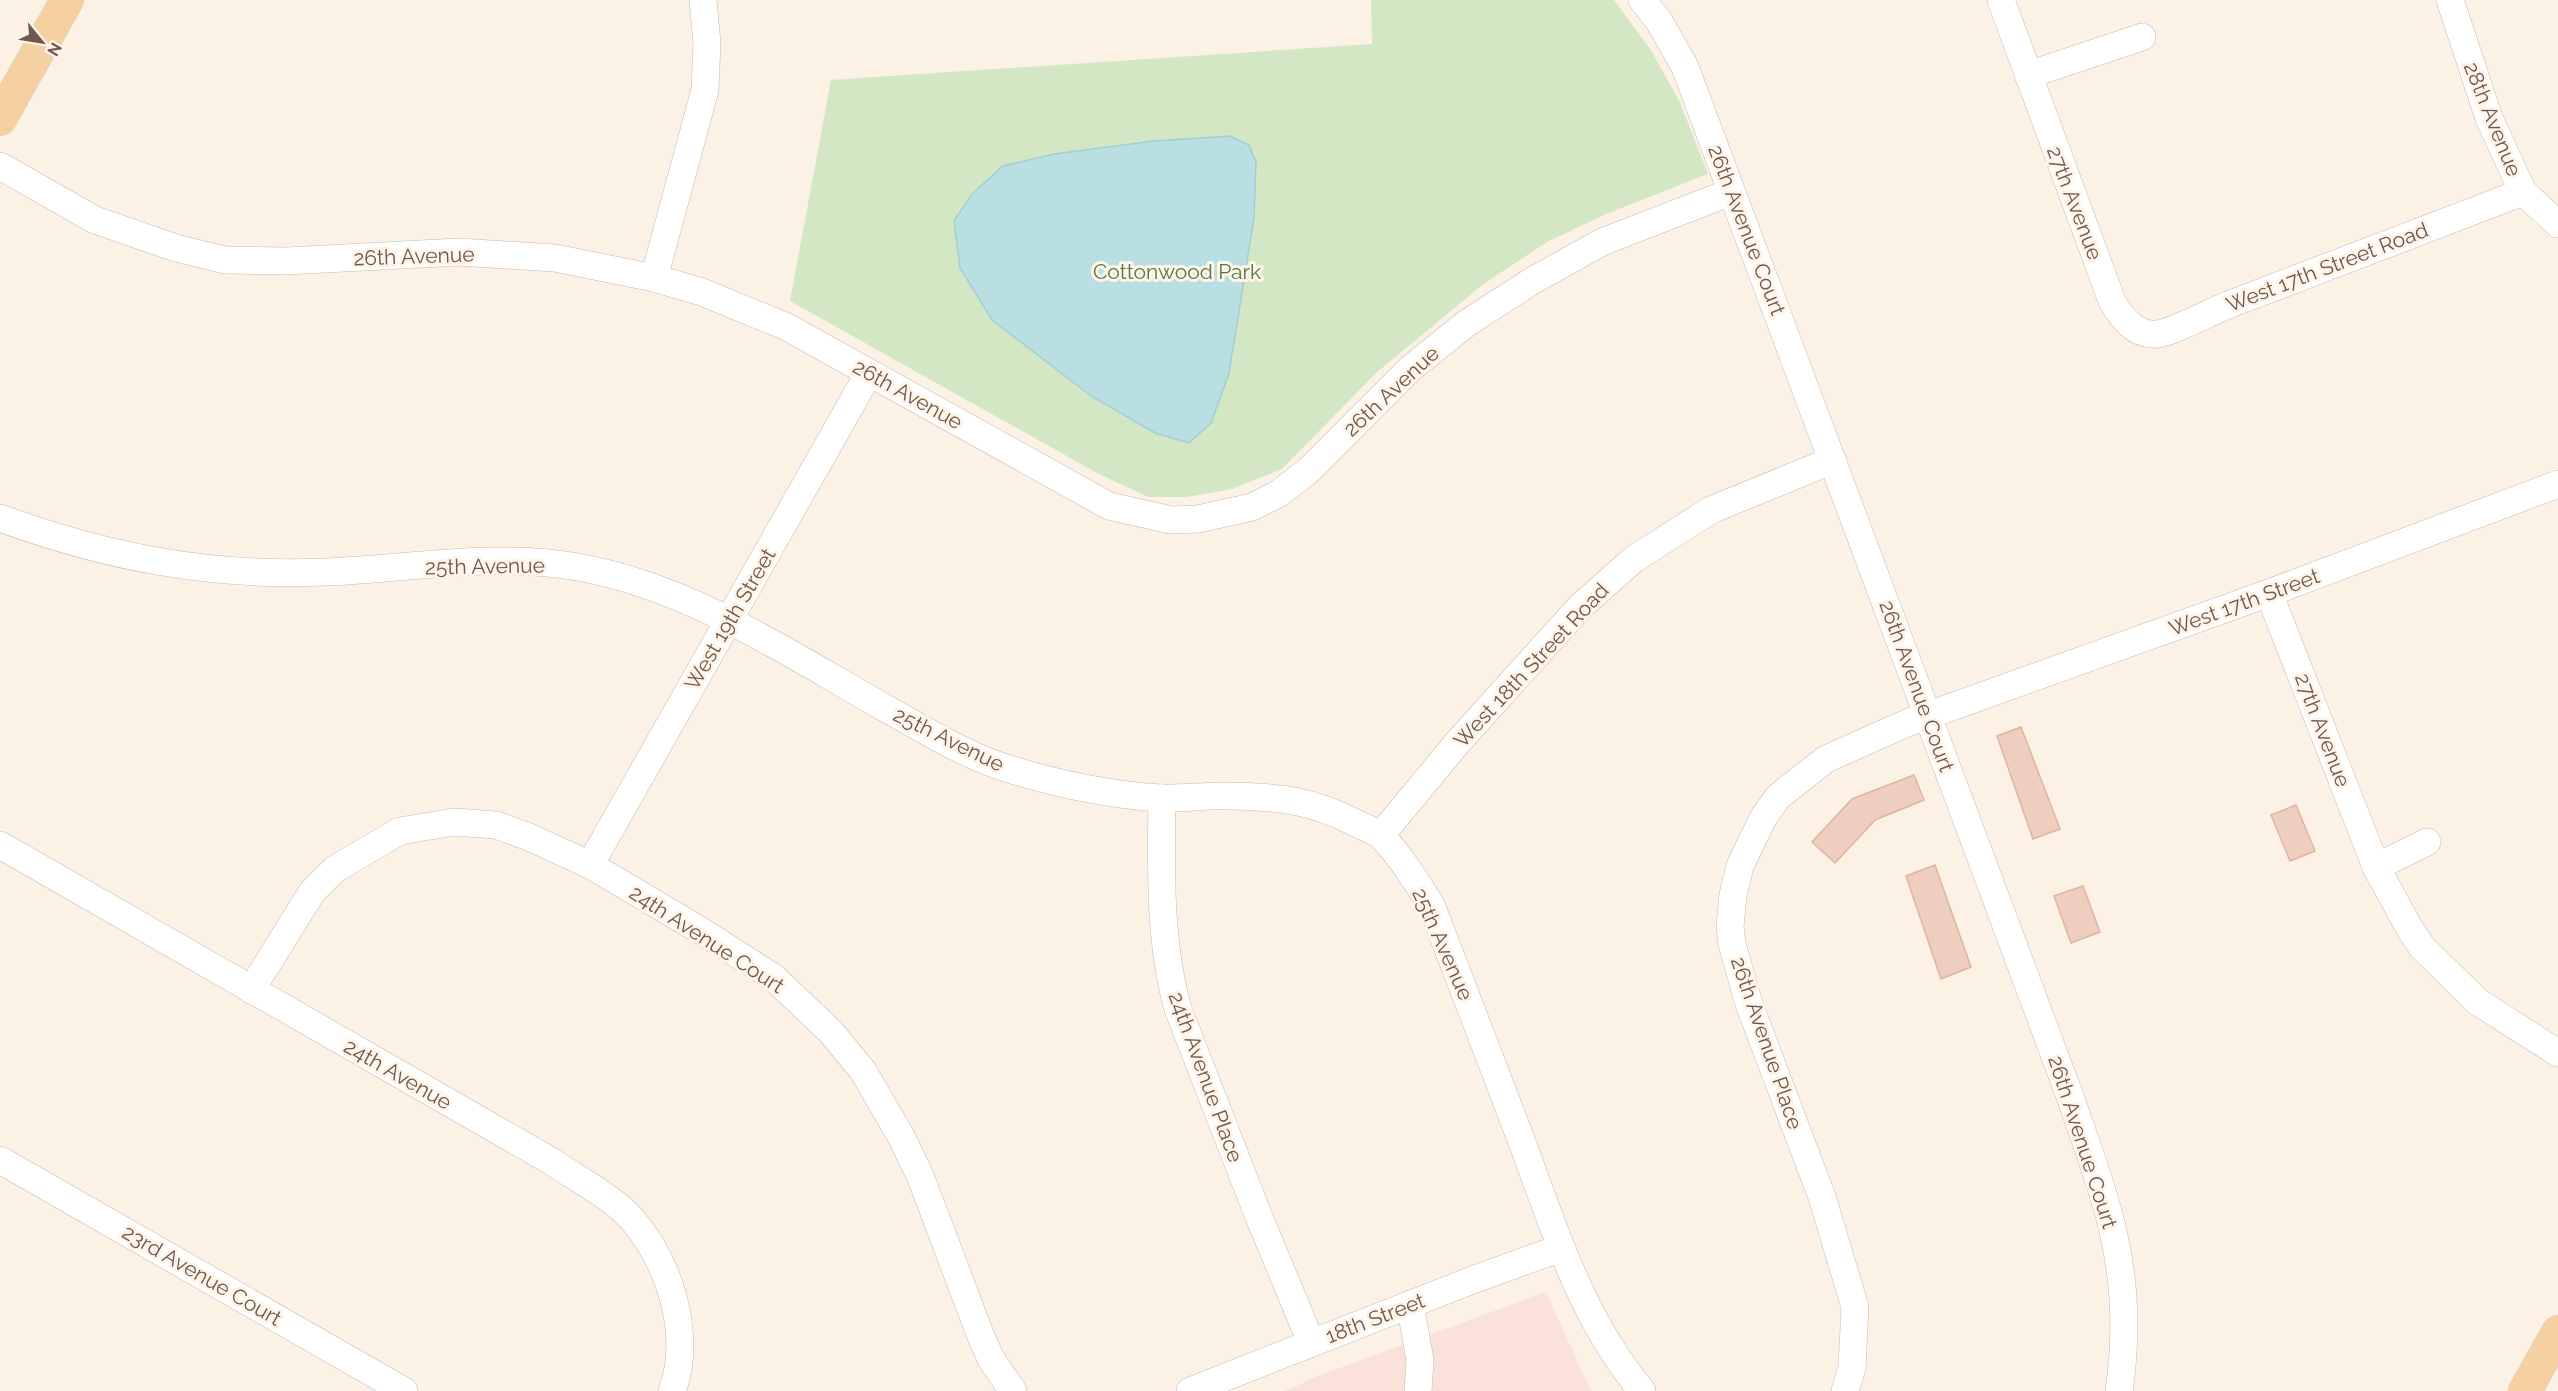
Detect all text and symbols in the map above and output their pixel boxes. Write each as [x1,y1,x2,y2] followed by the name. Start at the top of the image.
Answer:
[12,12,72,72] north arrow
[43,39,66,59] text: N
[2459,58,2527,180] street label: 28th Avenue
[1703,141,1791,319] street label: 26th Avenue Court
[2042,143,2108,263] street label: 27th Avenue
[2223,217,2431,317] street label: West 17th Street Road
[353,241,475,271] street label: 26th Avenue
[1093,259,1261,284] park label: Cottonwood Park
[1338,341,1444,441] street label: 26th Avenue
[849,354,967,434] street label: 26th Avenue
[679,544,781,694] street label: West 19th Street
[425,552,545,580] street label: 25th Avenue
[2165,563,2323,641] street label: West 17th Street
[1448,578,1614,752] street label: West 18th Street Road
[1874,597,1960,775] street label: 26th Avenue Court
[2290,670,2356,790] street label: 27th Avenue
[890,701,1008,777] street label: 25th Avenue
[625,880,789,998] street label: 24th Avenue Court
[1407,884,1479,1004] street label: 25th Avenue
[1726,954,1808,1132] street label: 26th Avenue Place
[1164,988,1248,1166] street label: 24th Avenue Place
[340,1033,456,1115] street label: 24th Avenue
[2043,1052,2123,1232] street label: 26th Avenue Court
[118,1219,286,1331] street label: 23rd Avenue Court
[1322,1288,1428,1348] street label: 18th Street

